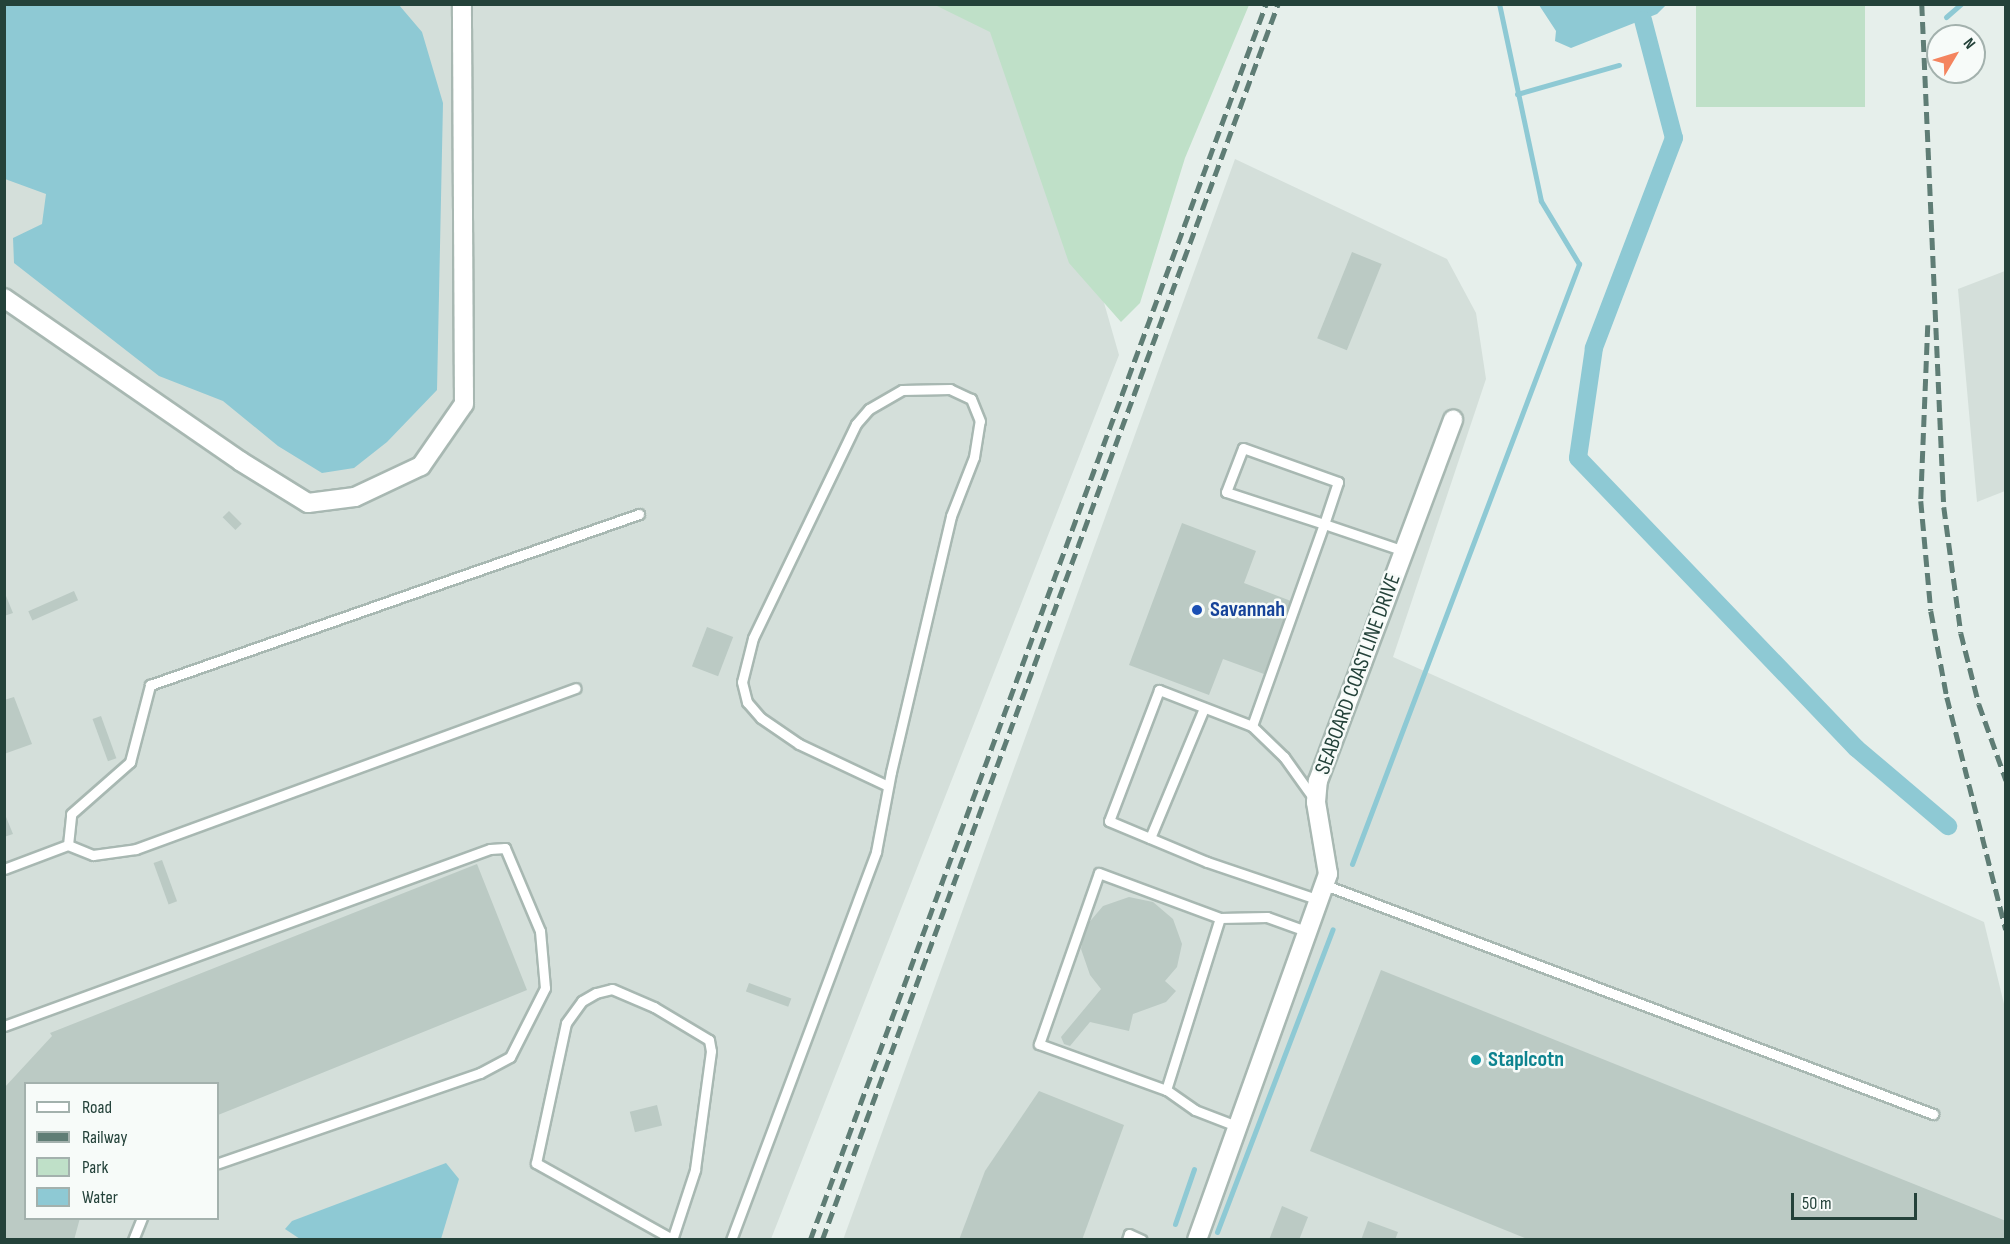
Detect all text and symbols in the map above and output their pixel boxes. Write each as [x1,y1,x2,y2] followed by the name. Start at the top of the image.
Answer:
[1926,24,1986,84] north arrow
[1959,35,1979,53] text: N
[1309,570,1407,778] street label: SEABOARD COASTLINE DRIVE
[1210,597,1285,623] place label: Savannah
[1188,601,1206,619] marker: Savannah
[1488,1047,1564,1073] place label: Staplcotn
[1469,1053,1483,1067] marker: Staplcotn
[24,1082,219,1220] legend
[82,1097,112,1118] text: Road
[82,1127,127,1148] text: Railway
[82,1157,108,1178] text: Park
[1794,1181,1920,1219] scale bar
[82,1187,118,1208] text: Water
[1802,1193,1832,1214] text: 50 m

